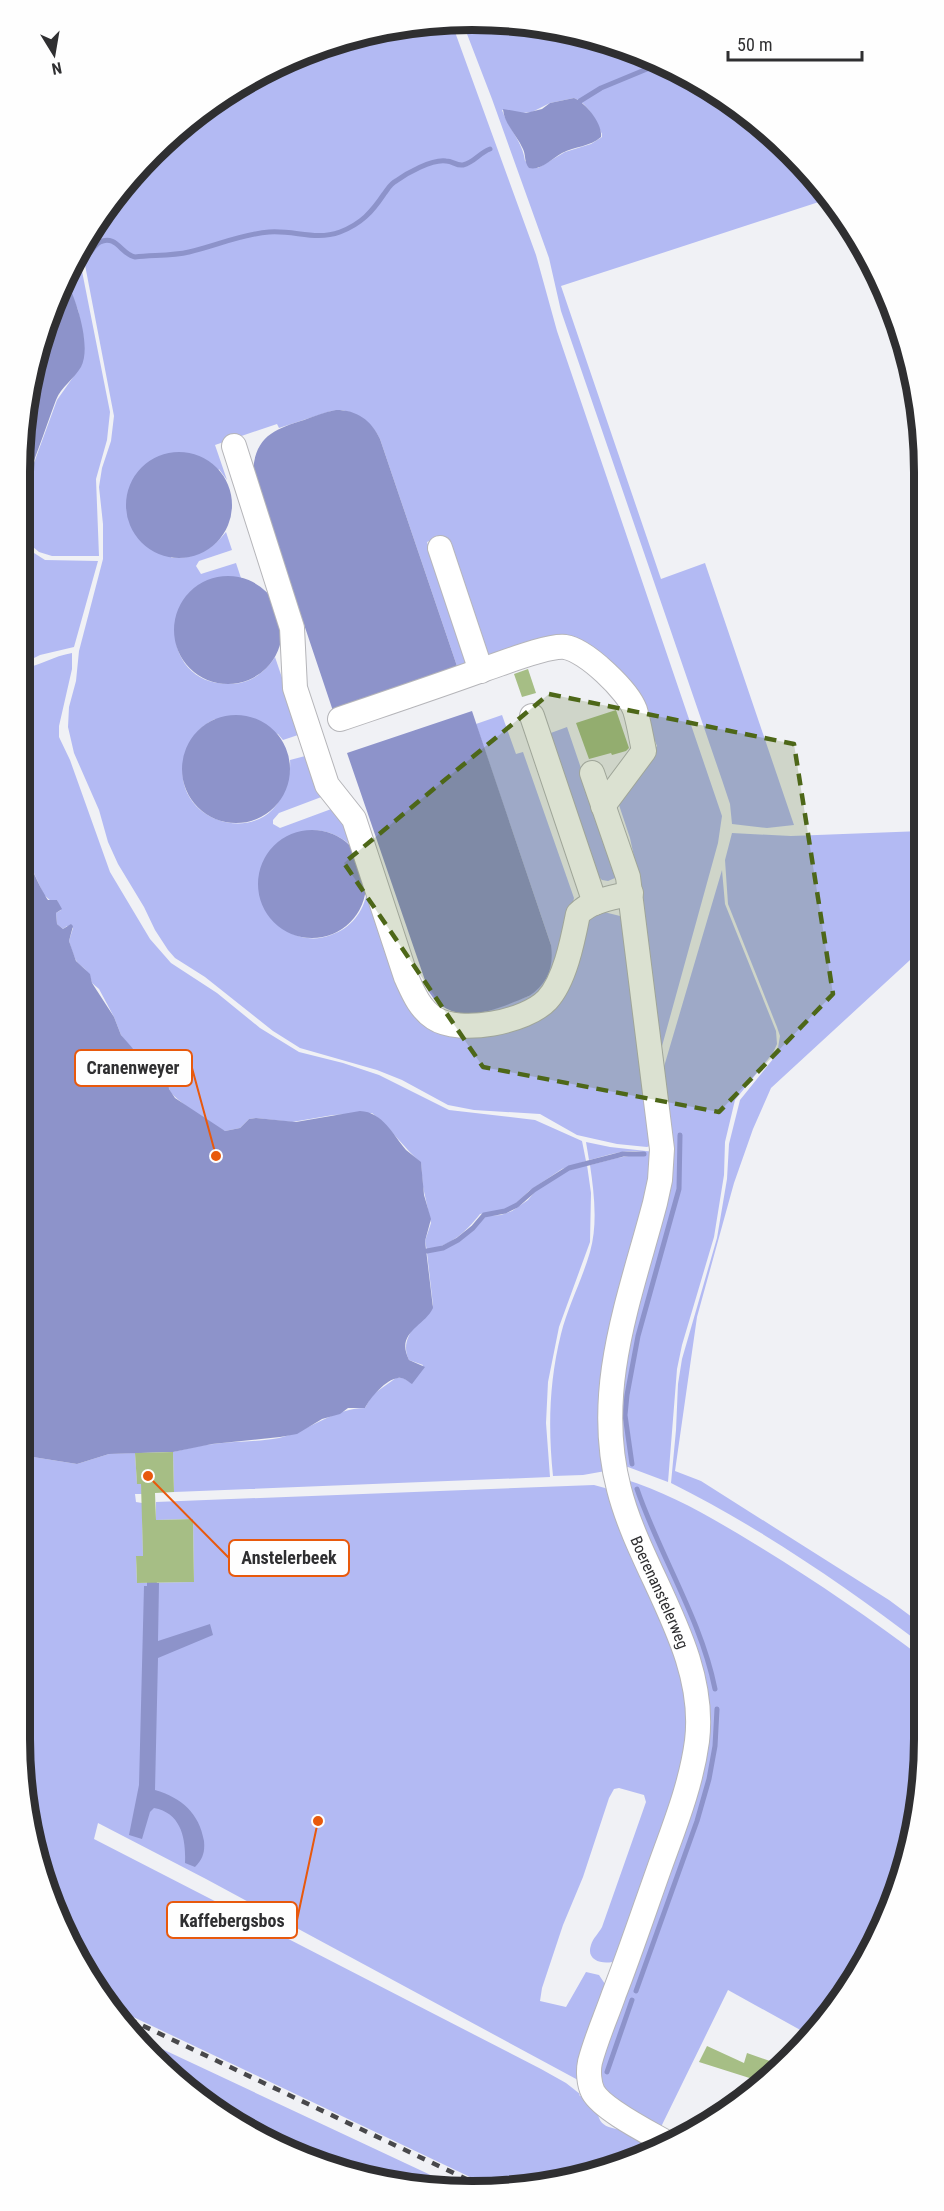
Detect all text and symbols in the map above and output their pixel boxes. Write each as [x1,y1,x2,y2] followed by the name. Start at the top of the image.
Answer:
[24,24,84,84] north arrow
[728,24,862,62] scale bar
[737,34,772,55] text: 50 m
[50,58,63,78] text: N
[75,1050,192,1086] callout: Cranenweyer
[86,1057,180,1078] text: Cranenweyer
[627,1533,693,1651] street label: Boerenanstelerweg
[229,1540,349,1576] callout: Anstelerbeek
[241,1547,337,1568] text: Anstelerbeek
[167,1902,297,1938] callout: Kaffebergsbos
[179,1910,285,1931] text: Kaffebergsbos

